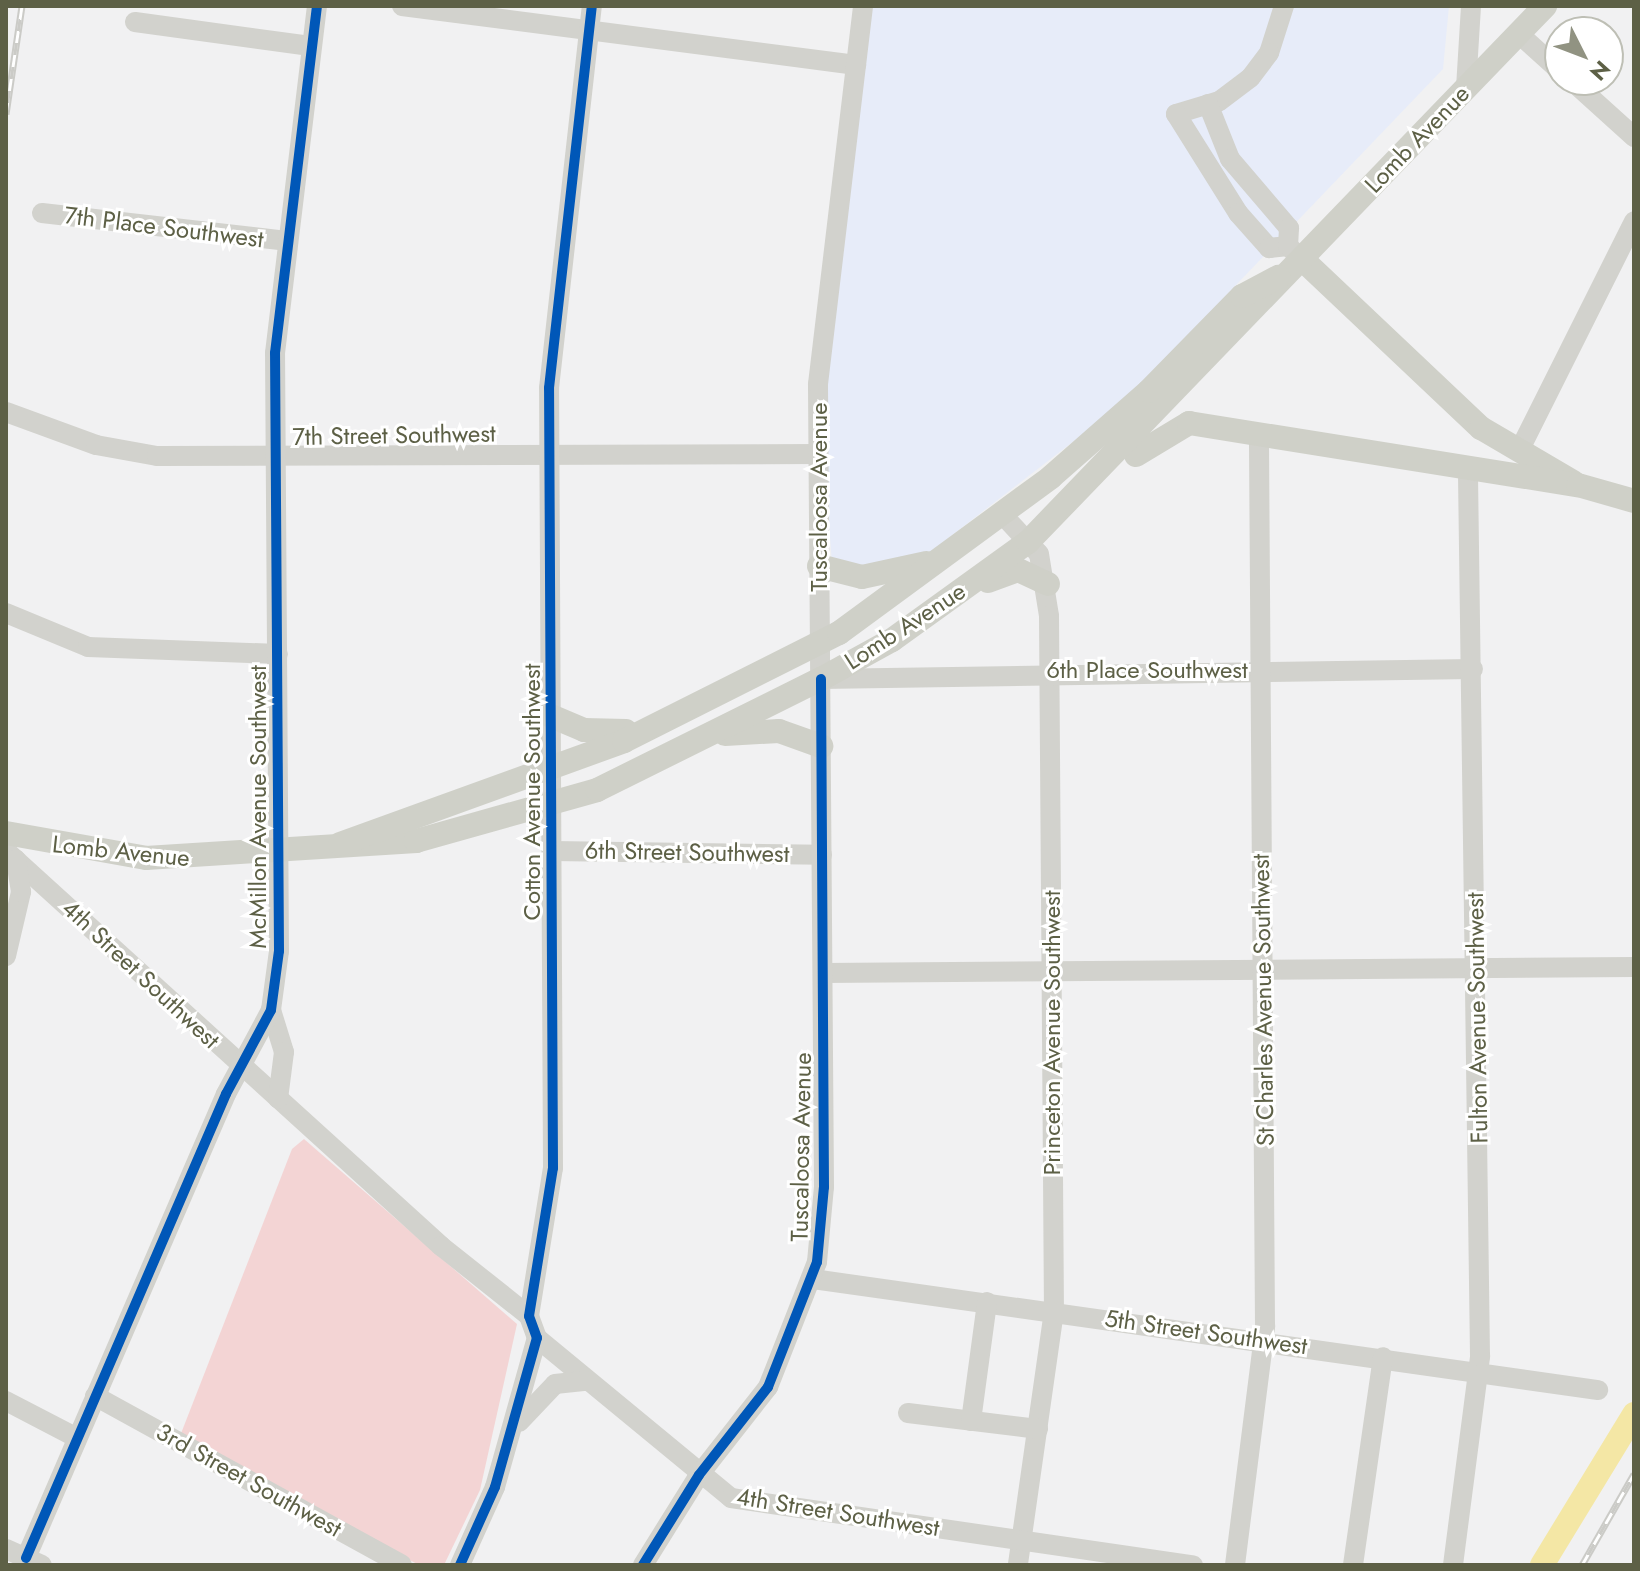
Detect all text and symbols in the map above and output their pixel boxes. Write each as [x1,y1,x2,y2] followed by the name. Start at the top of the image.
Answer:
[1544,16,1624,96] north arrow
[1583,54,1618,88] text: N
[1359,79,1475,199] street label: Lomb Avenue
[63,201,265,253] street label: 7th Place Southwest
[805,402,833,592] street label: Tuscaloosa Avenue
[292,419,496,451] street label: 7th Street Southwest
[839,576,971,676] street label: Lomb Avenue
[1046,656,1248,684] street label: 6th Place Southwest
[518,664,546,920] street label: Cotton Avenue Southwest
[244,665,272,949] street label: McMillon Avenue Southwest
[51,829,191,873] street label: Lomb Avenue
[584,836,790,868] street label: 6th Street Southwest
[1246,854,1280,1146] street label: St Charles Avenue Southwest
[1038,890,1066,1176] street label: Princeton Avenue Southwest
[1460,892,1494,1144] street label: Fulton Avenue Southwest
[56,894,226,1054] street label: 4th Street Southwest
[785,1052,817,1242] street label: Tuscaloosa Avenue
[1103,1304,1309,1360] street label: 5th Street Southwest
[151,1417,347,1543] street label: 3rd Street Southwest
[735,1482,941,1542] street label: 4th Street Southwest

